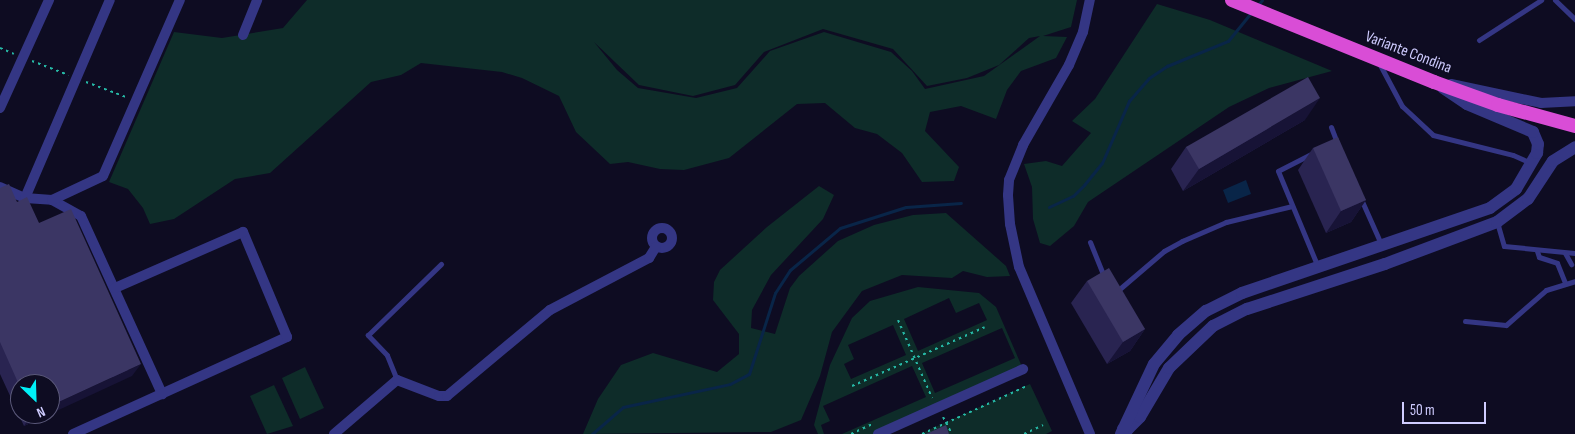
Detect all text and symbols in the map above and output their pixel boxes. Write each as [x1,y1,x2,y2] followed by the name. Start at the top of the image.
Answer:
[1362,28,1454,78] street label: Variante Condina
[10,374,60,424] north arrow
[1405,392,1489,424] scale bar
[1410,401,1435,420] text: 50 m
[34,403,48,422] text: N

